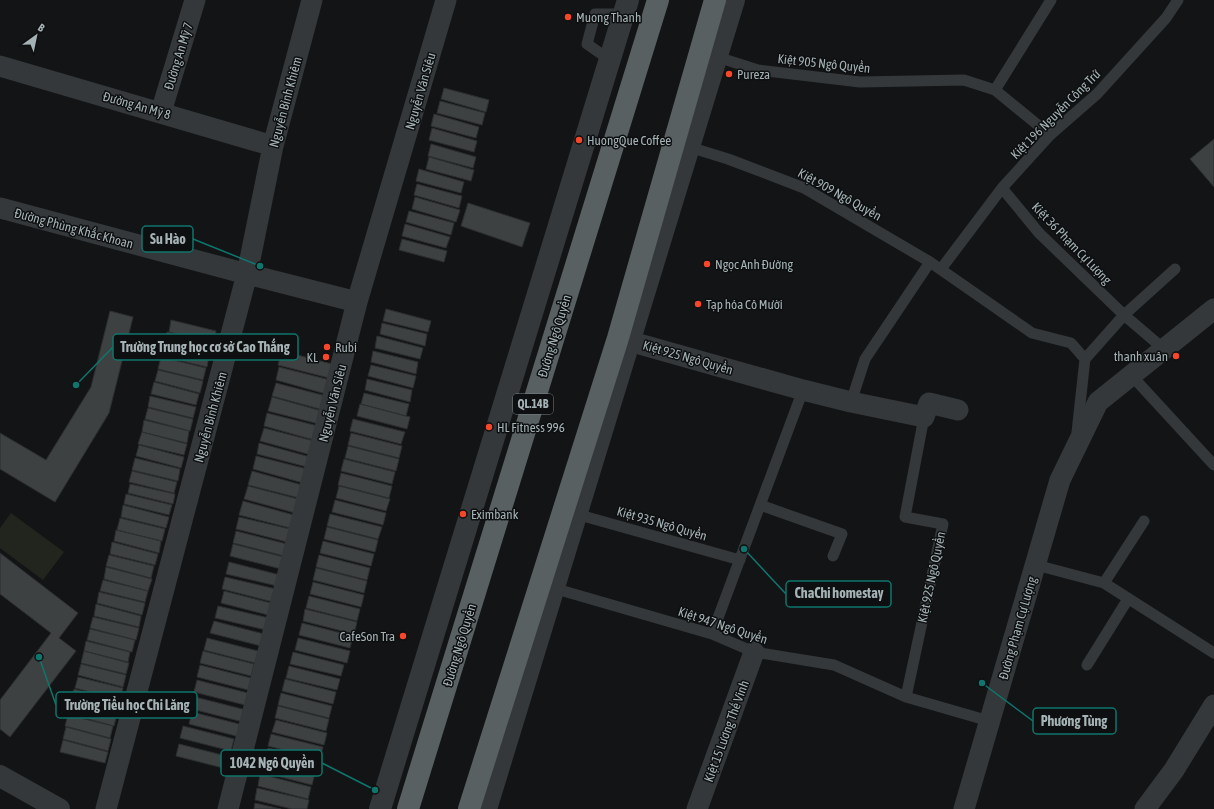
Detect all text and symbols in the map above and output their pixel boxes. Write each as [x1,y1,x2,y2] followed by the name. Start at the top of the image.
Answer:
[576,10,641,25] place label: Muong Thanh
[563,12,573,22] marker: Muong Thanh
[16,16,56,56] north arrow
[36,21,48,34] text: B
[161,21,196,92] street label: Đường An Mỹ 7
[402,51,439,131] street label: Nguyễn Văn Siêu
[777,51,871,76] street label: Kiệt 905 Ngô Quyền
[266,55,305,149] street label: Nguyễn Bỉnh Khiêm
[1008,66,1104,162] street label: Kiệt 196 Nguyễn Công Trứ
[737,67,770,82] place label: Pureza
[724,69,734,79] marker: Pureza
[101,89,172,122] street label: Đường An Mỹ 8
[587,133,671,148] place label: HuongQue Coffee
[574,135,584,145] marker: HuongQue Coffee
[795,165,884,224] street label: Kiệt 909 Ngô Quyền
[1029,199,1115,288] street label: Kiệt 36 Phạm Cự Lượng
[13,205,135,252] street label: Đường Phùng Khắc Khoan
[142,226,193,252] callout: Su Hào
[150,231,186,247] text: Su Hào
[715,257,793,272] place label: Ngọc Anh Đường
[702,259,712,269] marker: Ngọc Anh Đường
[535,293,574,379] street label: Đường Ngô Quyền
[706,297,783,312] place label: Tạp hóa Cô Mười
[693,299,703,309] marker: Tạp hóa Cô Mười
[113,334,298,360] callout: Trường Trung học cơ sở Cao Thắng
[641,337,735,378] street label: Kiệt 925 Ngô Quyền
[120,338,291,355] text: Trường Trung học cơ sở Cao Thắng
[335,340,357,355] place label: Rubi
[322,342,332,352] marker: Rubi
[1114,349,1168,364] place label: thanh xuân
[307,350,318,365] place label: KL
[1171,351,1181,361] marker: thanh xuân
[321,352,331,362] marker: KL
[316,363,349,444] street label: Nguyễn Văn Siêu
[191,370,230,464] street label: Nguyễn Bỉnh Khiêm
[513,394,553,414] road number: QL.14B
[497,420,565,435] place label: HL Fitness 996
[484,422,494,432] marker: HL Fitness 996
[615,503,709,544] street label: Kiệt 935 Ngô Quyền
[471,507,519,522] place label: Eximbank
[458,509,468,519] marker: Eximbank
[914,530,949,624] street label: Kiệt 925 Ngô Quyền
[996,575,1039,681] street label: Đường Phạm Cự Lượng
[786,581,891,607] callout: ChaChi homestay
[795,585,884,601] text: ChaChi homestay
[440,602,479,688] street label: Đường Ngô Quyền
[676,604,769,647] street label: Kiệt 947 Ngô Quyền
[339,629,395,644] place label: CafeSon Tra
[398,631,408,641] marker: CafeSon Tra
[701,678,752,784] street label: Kiệt 15 Lương Thế Vinh
[56,692,197,718] callout: Trường Tiểu học Chi Lăng
[64,696,191,713] text: Trường Tiểu học Chi Lăng
[1033,708,1116,734] callout: Phương Tùng
[1041,713,1108,729] text: Phương Tùng
[221,750,322,776] callout: 1042 Ngô Quyền
[230,754,314,771] text: 1042 Ngô Quyền

